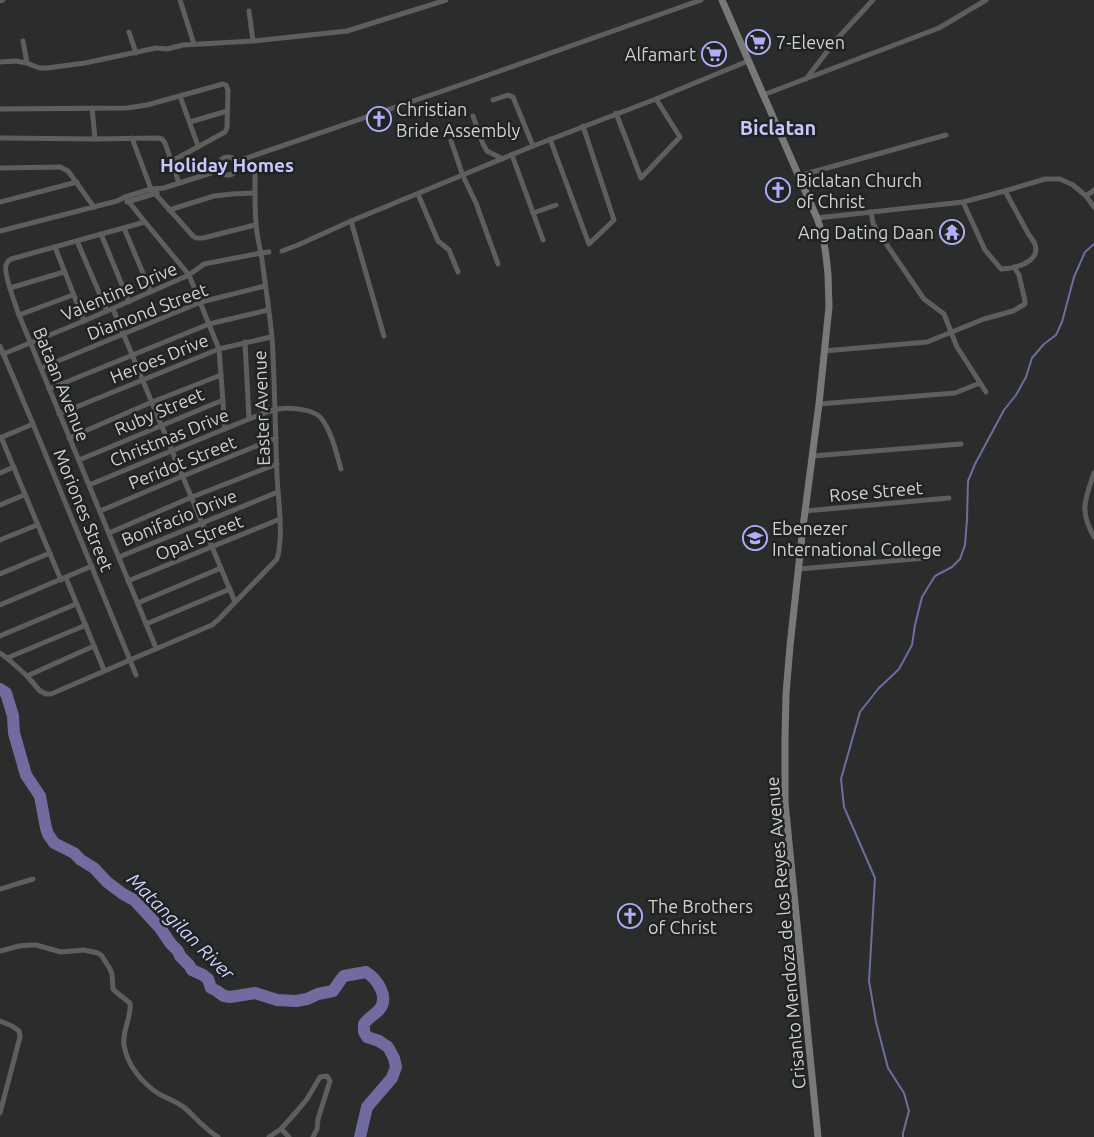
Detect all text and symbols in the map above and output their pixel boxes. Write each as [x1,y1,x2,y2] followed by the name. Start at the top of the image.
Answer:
[745,29,771,55] supermarket icon: 7-Eleven
[776,32,845,52] place label: 7-Eleven
[701,41,727,67] supermarket icon: Alfamart
[625,44,696,64] place label: Alfamart
[396,99,520,140] place label: Christian Bride Assembly
[366,106,392,132] church icon: Christian Bride Assembly
[740,116,816,139] district label: Biclatan
[160,154,294,176] district label: Holiday Homes
[796,170,922,211] place label: Biclatan Church of Christ
[765,177,791,203] church icon: Biclatan Church of Christ
[939,219,965,245] temple icon: Ang Dating Daan
[798,222,934,242] place label: Ang Dating Daan
[58,258,180,324] street label: Valentine Drive
[84,279,210,343] street label: Diamond Street
[30,324,94,444] street label: Bataan Avenue
[107,329,211,387] street label: Heroes Drive
[249,350,273,466] street label: Easter Avenue
[111,383,207,439] street label: Ruby Street
[107,404,231,470] street label: Christmas Drive
[125,431,239,493] street label: Peridot Street
[50,446,118,574] street label: Moriones Street
[828,477,924,505] street label: Rose Street
[118,485,240,549] street label: Bonifacio Drive
[152,510,246,564] street label: Opal Street
[772,518,942,559] place label: Ebenezer International College
[742,525,768,551] school or university icon: Ebenezer International College
[761,776,809,1090] street label: Crisanto Mendoza de los Reyes Avenue
[123,868,240,985] water label: Matangilan River
[648,896,753,937] place label: The Brothers of Christ
[617,903,643,929] church icon: The Brothers of Christ

